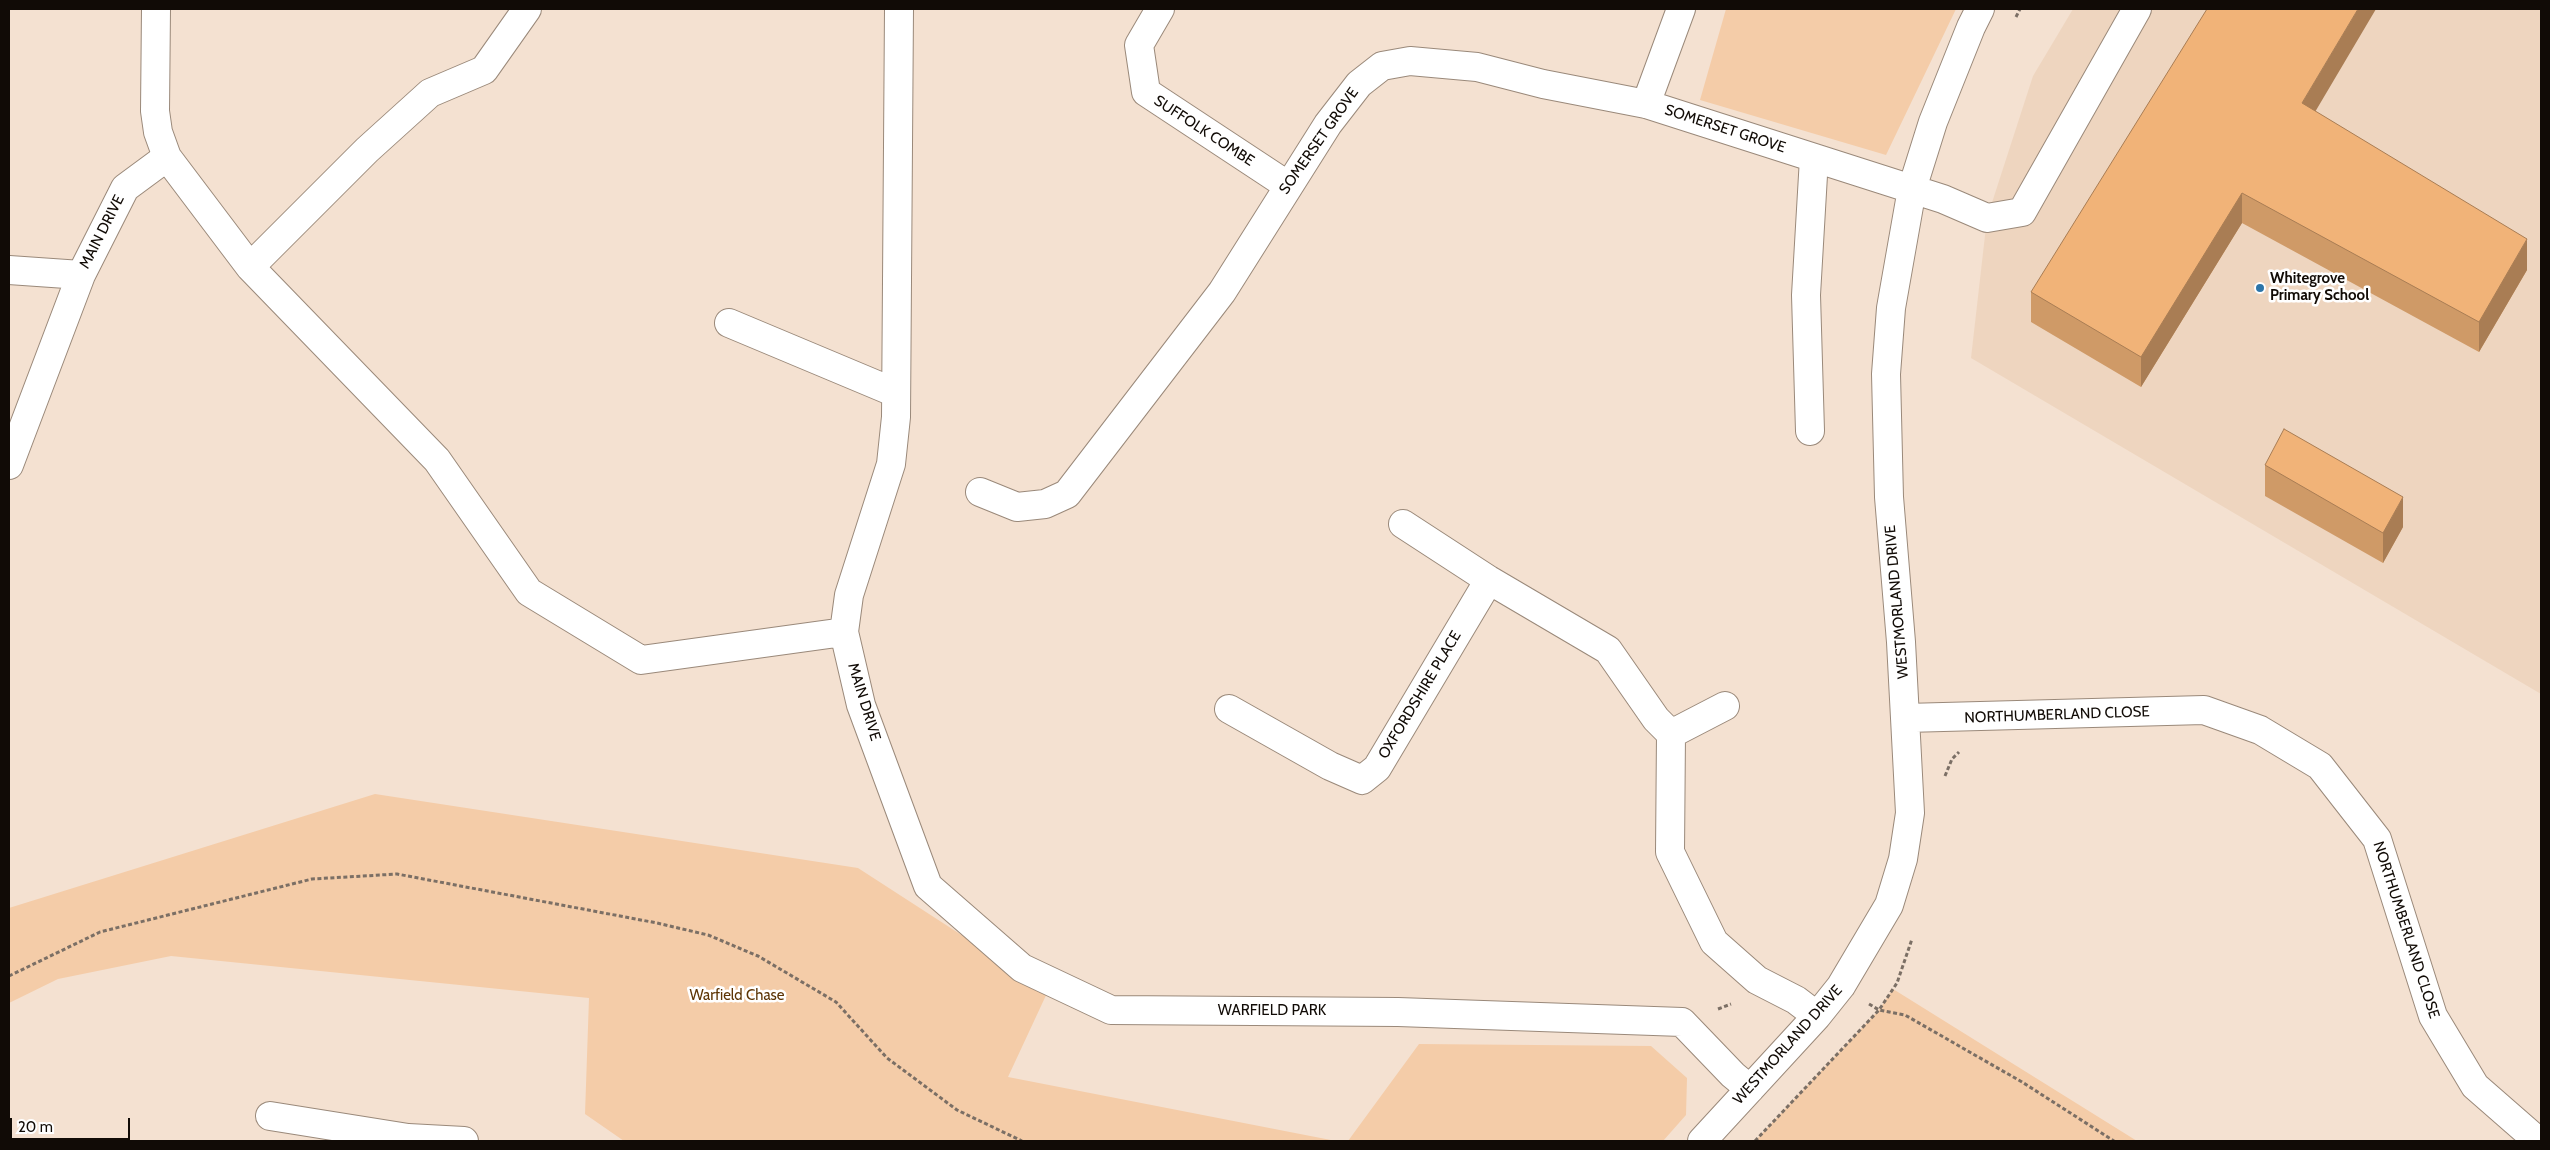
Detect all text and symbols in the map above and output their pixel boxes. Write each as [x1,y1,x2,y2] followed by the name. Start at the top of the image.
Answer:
[1275,84,1363,198] street label: SOMERSET GROVE
[1150,92,1258,170] street label: SUFFOLK COMBE
[1662,101,1788,157] street label: SOMERSET GROVE
[76,192,128,272] street label: MAIN DRIVE
[2270,270,2369,305] place label: Whitegrove Primary School
[2254,282,2266,294] marker: Whitegrove Primary School
[1881,524,1913,680] street label: WESTMORLAND DRIVE
[1375,628,1465,762] street label: OXFORDSHIRE PLACE
[844,661,884,743] street label: MAIN DRIVE
[1964,703,2150,727] street label: NORTHUMBERLAND CLOSE
[2369,839,2443,1021] street label: NORTHUMBERLAND CLOSE
[1730,982,1846,1108] street label: WESTMORLAND DRIVE
[690,987,784,1005] park label: Warfield Chase
[1218,1002,1326,1020] street label: WARFIELD PARK
[12,1108,132,1140] scale bar
[18,1118,53,1136] text: 20 m

